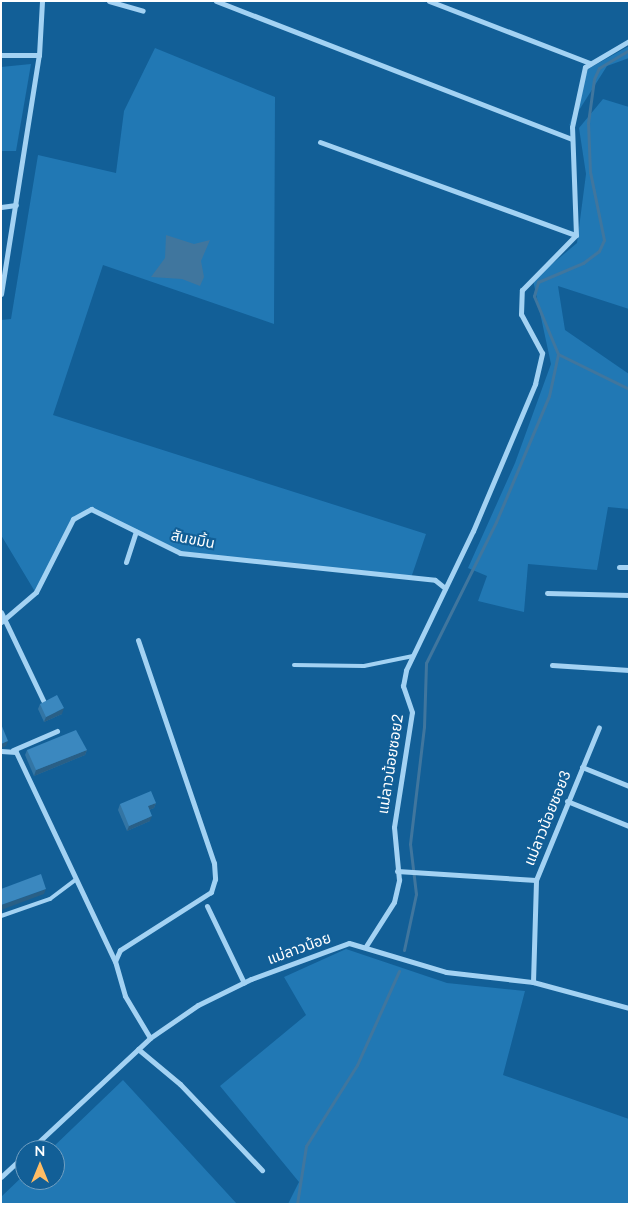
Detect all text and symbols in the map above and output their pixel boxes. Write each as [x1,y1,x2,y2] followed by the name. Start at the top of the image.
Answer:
[169,526,217,552] street label: สันขมิ้น
[373,713,407,815] street label: แม่ลาวน้อยซอย2
[520,768,574,868] street label: แม่ลาวน้อยซอย3
[265,928,333,968] street label: แม่ลาวน้อย
[15,1140,65,1190] north arrow
[35,1142,45,1159] text: N

